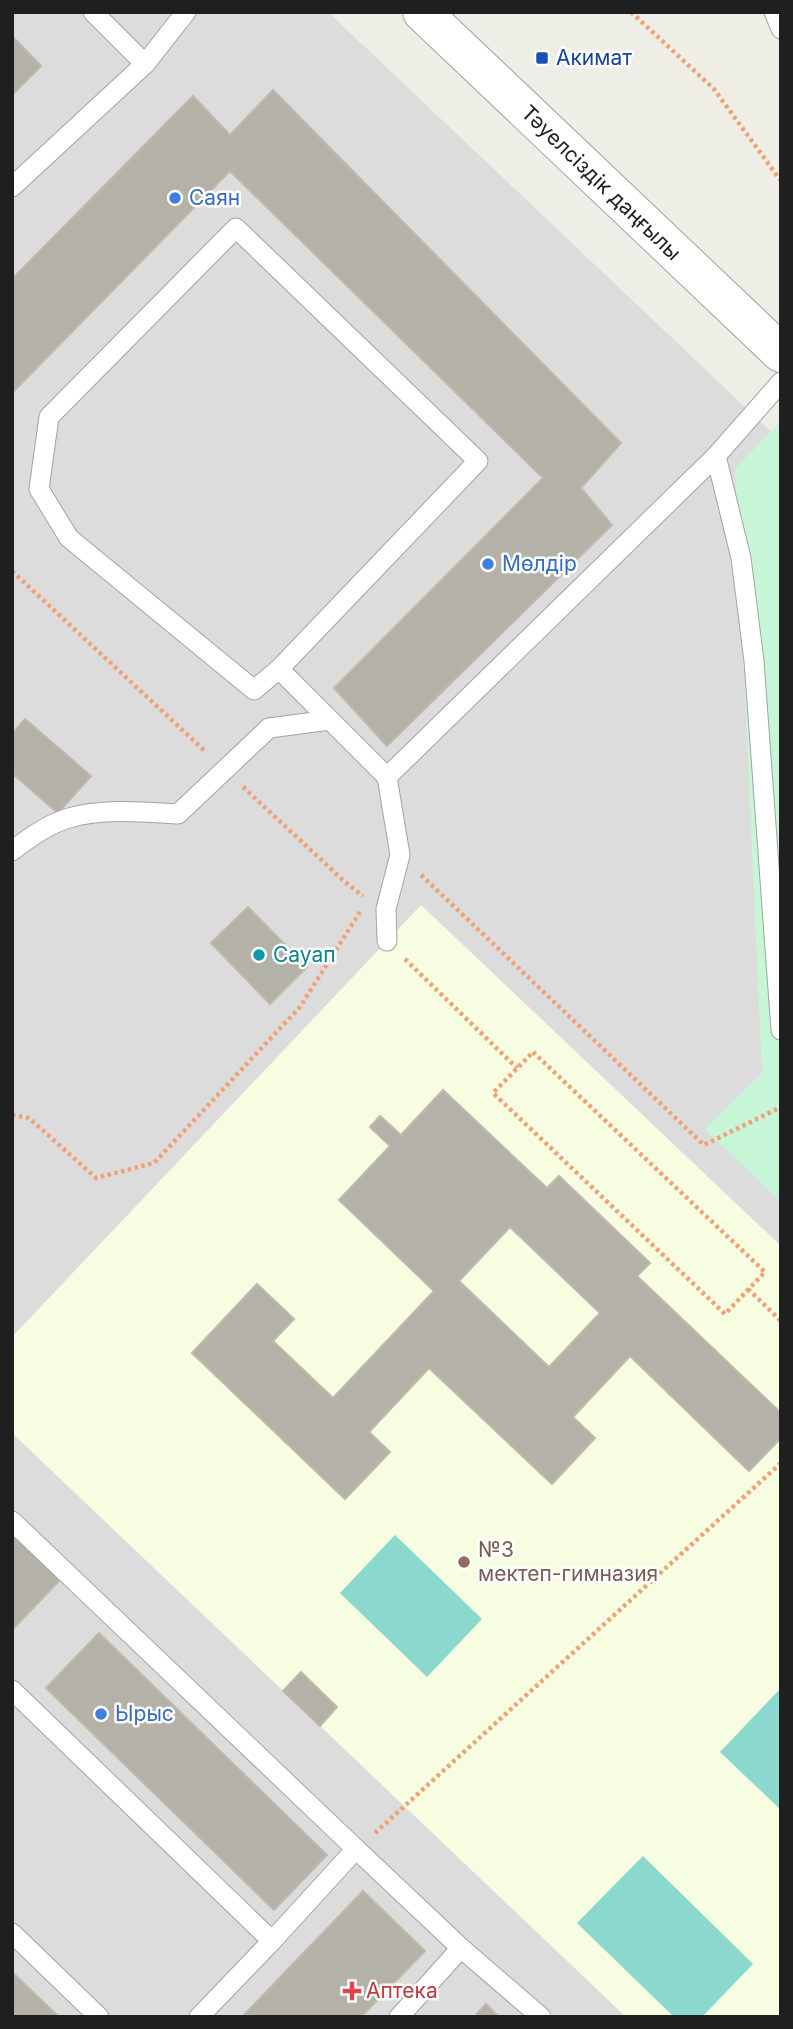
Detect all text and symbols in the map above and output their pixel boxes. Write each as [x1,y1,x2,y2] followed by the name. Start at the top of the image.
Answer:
[556,45,632,70] place label: Акимат
[534,50,550,66] marker: Акимат
[516,100,686,265] street label: Тәуелсіздік даңғылы
[189,185,240,210] place label: Саян
[167,190,183,206] marker: Саян
[502,551,577,576] place label: Мөлдір
[480,556,496,572] marker: Мөлдір
[273,942,336,967] place label: Сауап
[251,947,267,963] marker: Сауап
[478,1537,658,1586] place label: №3 мектеп-гимназия
[456,1554,472,1570] marker: №3 мектеп-гимназия
[115,1701,174,1726] place label: Ырыс
[93,1706,109,1722] marker: Ырыс
[366,1978,438,2003] place label: Аптека
[344,1983,360,1999] marker: Аптека

